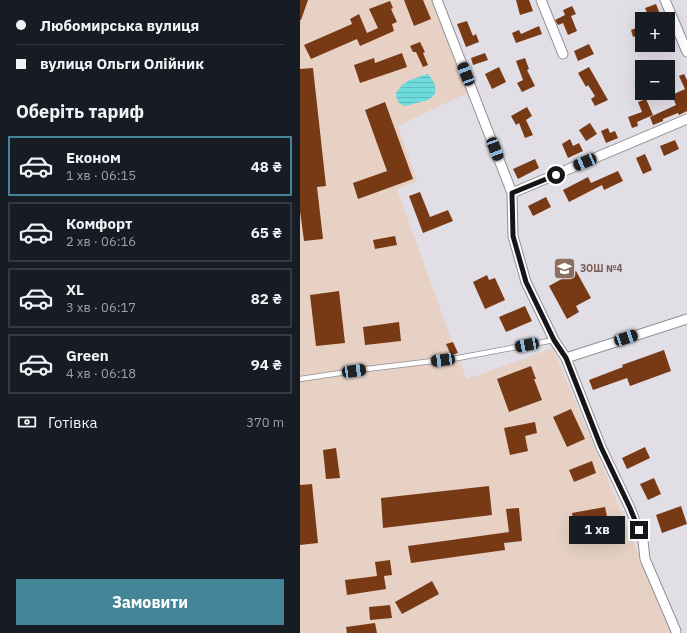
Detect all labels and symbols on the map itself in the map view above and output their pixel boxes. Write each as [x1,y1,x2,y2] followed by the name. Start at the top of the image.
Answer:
[456,61,476,87] car
[485,136,505,162] car
[572,152,598,172] car
[547,166,565,184] route start
[551,255,577,281] school or university icon: ЗОШ №4
[580,262,622,275] place label: ЗОШ №4
[613,329,639,347] car
[514,337,540,353] car
[430,353,456,367] car
[341,363,367,379] car
[569,516,625,544] callout: 1 хв
[630,521,648,539] route end

